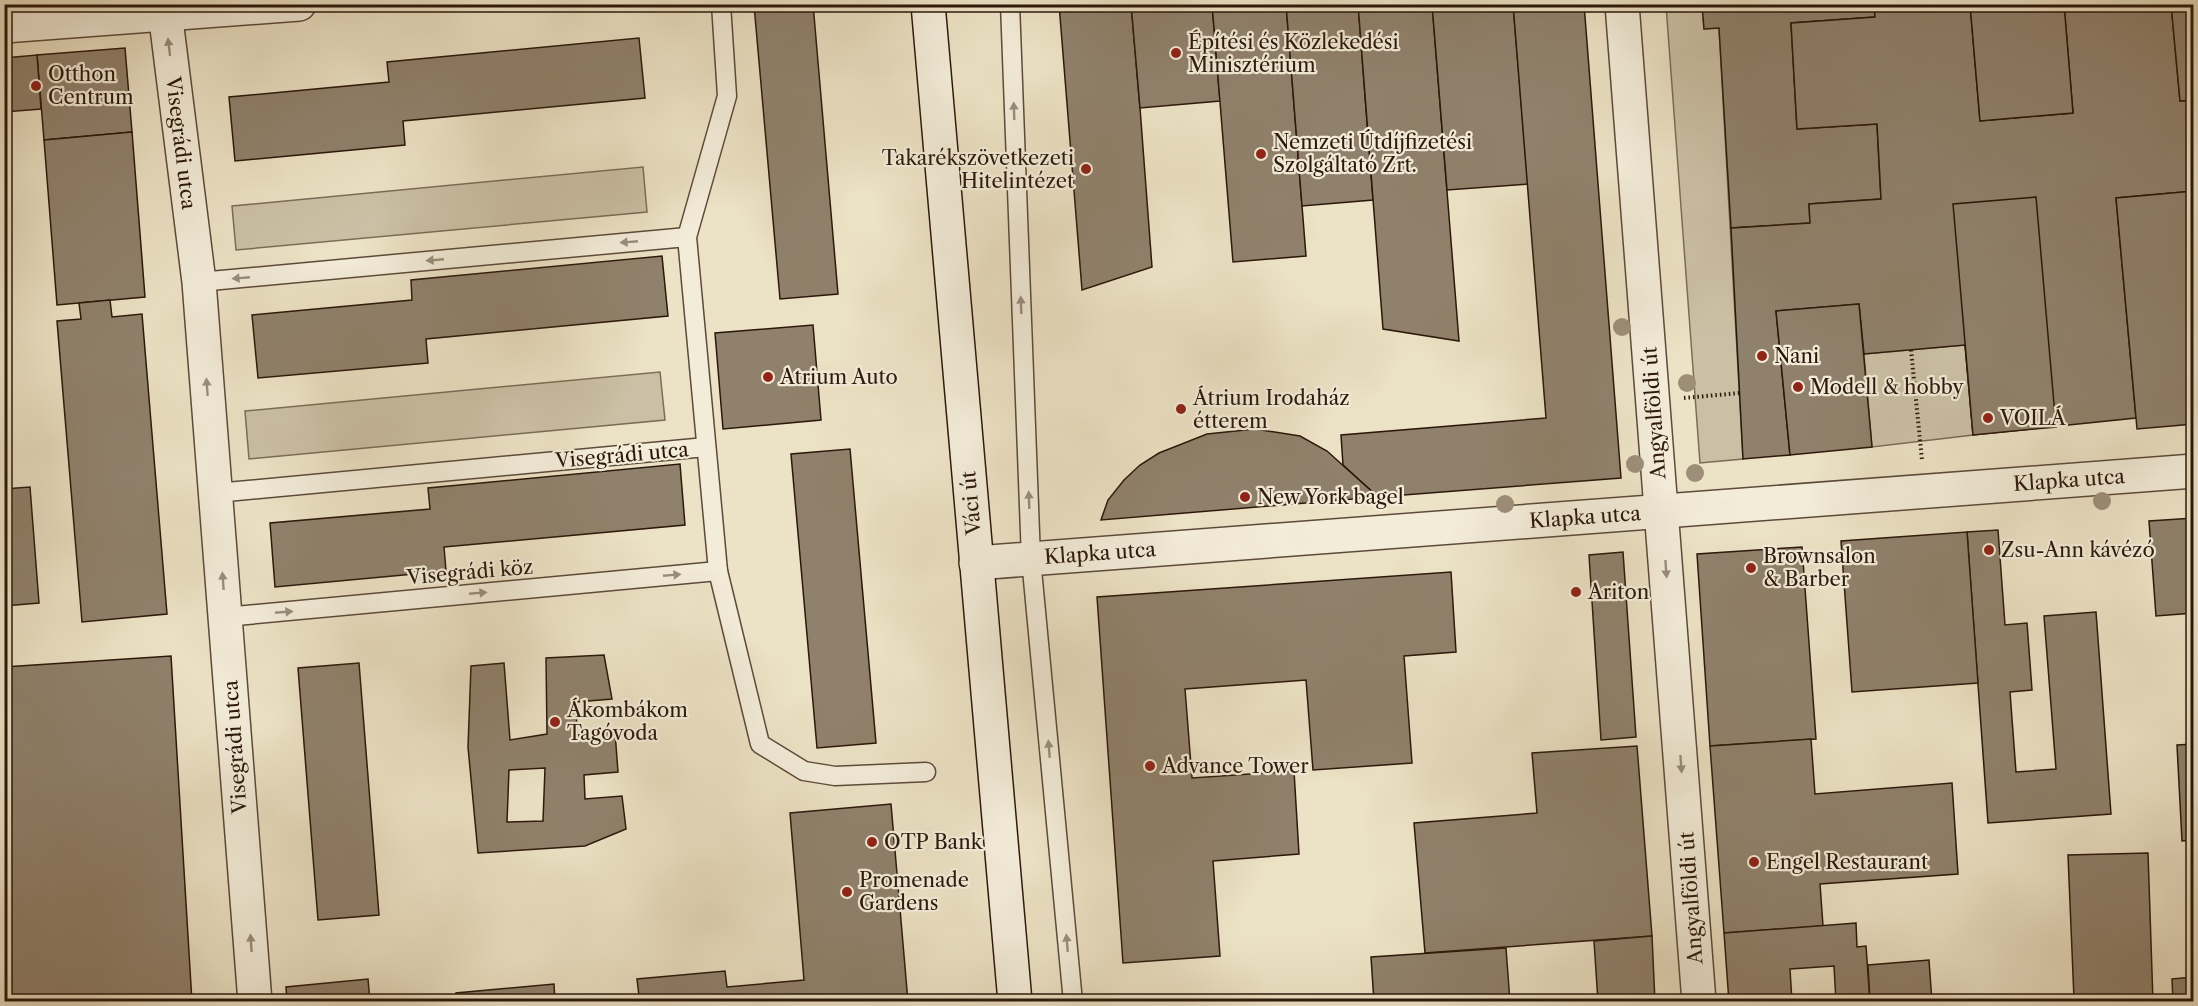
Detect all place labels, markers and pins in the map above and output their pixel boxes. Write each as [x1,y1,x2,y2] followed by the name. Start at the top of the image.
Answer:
[1188,29,1399,77] place label: Építési és Közlekedési Minisztérium
[1169,46,1183,60] marker: Építési és Közlekedési Minisztérium
[48,62,134,109] place label: Otthon Centrum
[29,79,43,93] marker: Otthon Centrum
[1273,129,1472,177] place label: Nemzeti Útdíjfizetési Szolgáltató Zrt.
[882,146,1074,193] place label: Takarékszövetkezeti Hitelintézet
[1254,147,1268,161] marker: Nemzeti Útdíjfizetési Szolgáltató Zrt.
[1079,162,1093,176] marker: Takarékszövetkezeti Hitelintézet
[1774,344,1819,368] place label: Nani
[1755,349,1769,363] marker: Nani
[779,365,898,389] place label: Atrium Auto
[761,370,775,384] marker: Atrium Auto
[1810,375,1964,399] place label: Modell & hobby
[1791,380,1805,394] marker: Modell & hobby
[1192,385,1350,433] place label: Átrium Irodaház étterem
[1174,402,1188,416] marker: Átrium Irodaház étterem
[1999,405,2067,430] place label: VOILÁ
[1981,411,1995,425] marker: VOILÁ
[1257,485,1404,509] place label: New York bagel
[1238,490,1252,504] marker: New York bagel
[2001,538,2155,562] place label: Zsu-Ann kávézó
[1982,543,1996,557] marker: Zsu-Ann kávézó
[1763,544,1876,591] place label: Brownsalon & Barber
[1744,561,1758,575] marker: Brownsalon & Barber
[1587,580,1650,604] place label: Ariton
[1569,585,1583,599] marker: Ariton
[566,697,688,745] place label: Ákombákom Tagóvoda
[548,715,562,729] marker: Ákombákom Tagóvoda
[1161,754,1309,778] place label: Advance Tower
[1143,759,1157,773] marker: Advance Tower
[884,830,984,854] place label: OTP Bank
[865,835,879,849] marker: OTP Bank
[1766,850,1928,874] place label: Engel Restaurant
[1747,855,1761,869] marker: Engel Restaurant
[859,868,969,915] place label: Promenade Gardens
[840,885,854,899] marker: Promenade Gardens

